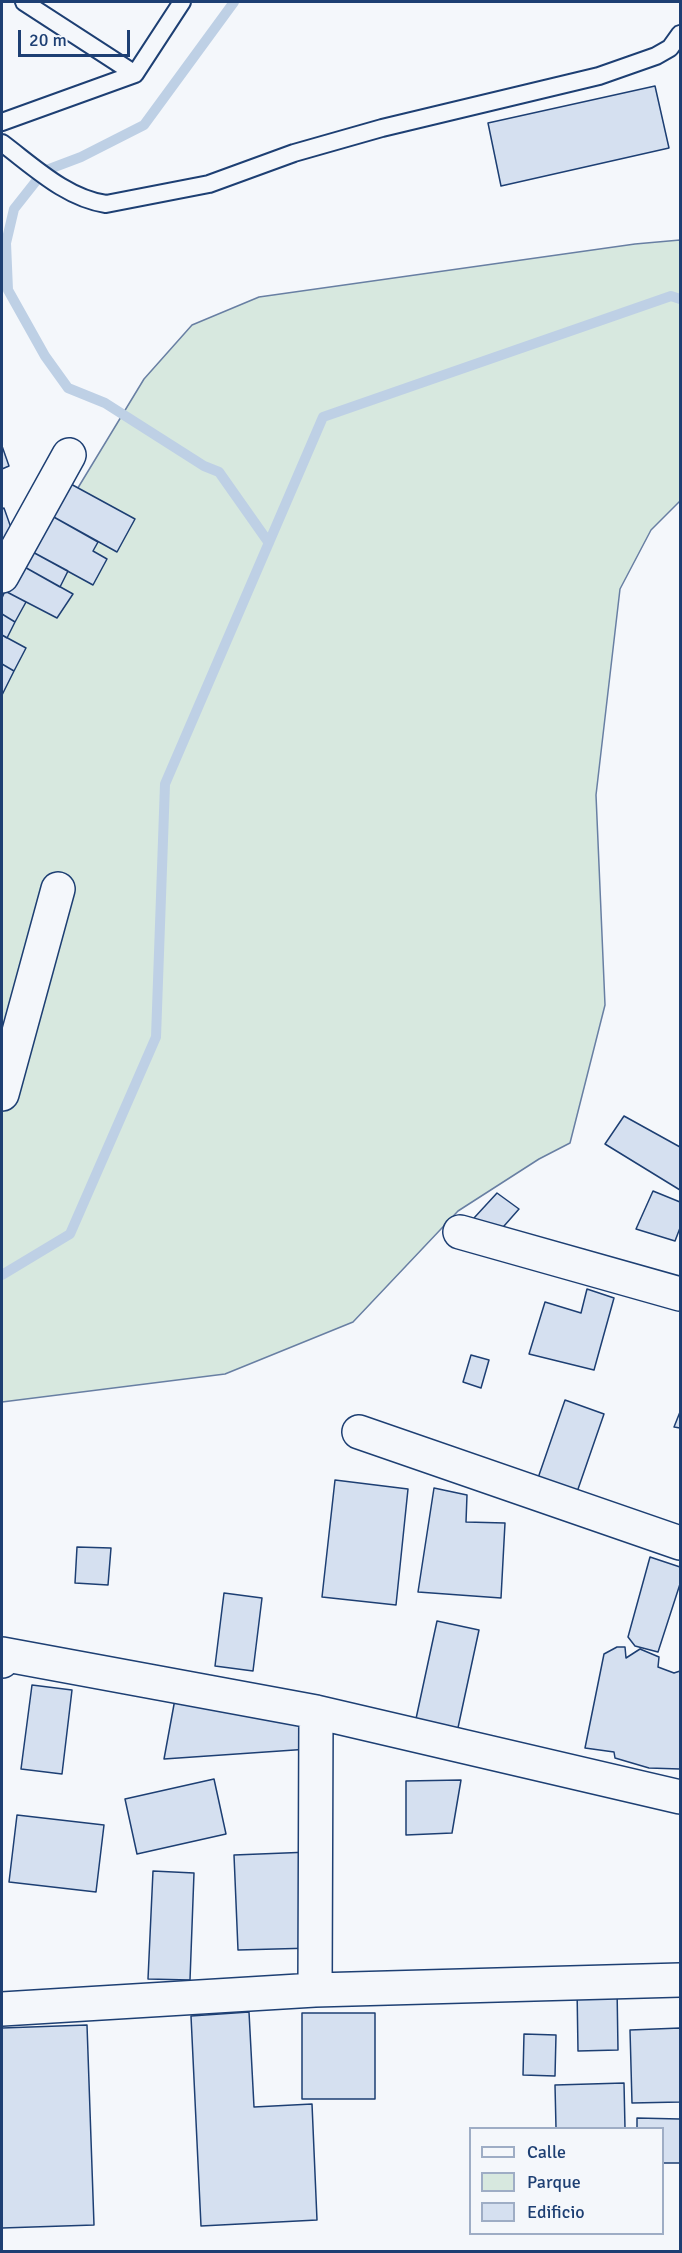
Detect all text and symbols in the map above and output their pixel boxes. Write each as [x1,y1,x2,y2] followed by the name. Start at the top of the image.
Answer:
[21,18,134,56] scale bar
[29,29,67,51] text: 20 m
[469,2127,664,2235] legend
[527,2141,566,2163] text: Calle
[527,2171,581,2193] text: Parque
[527,2201,585,2223] text: Edificio

